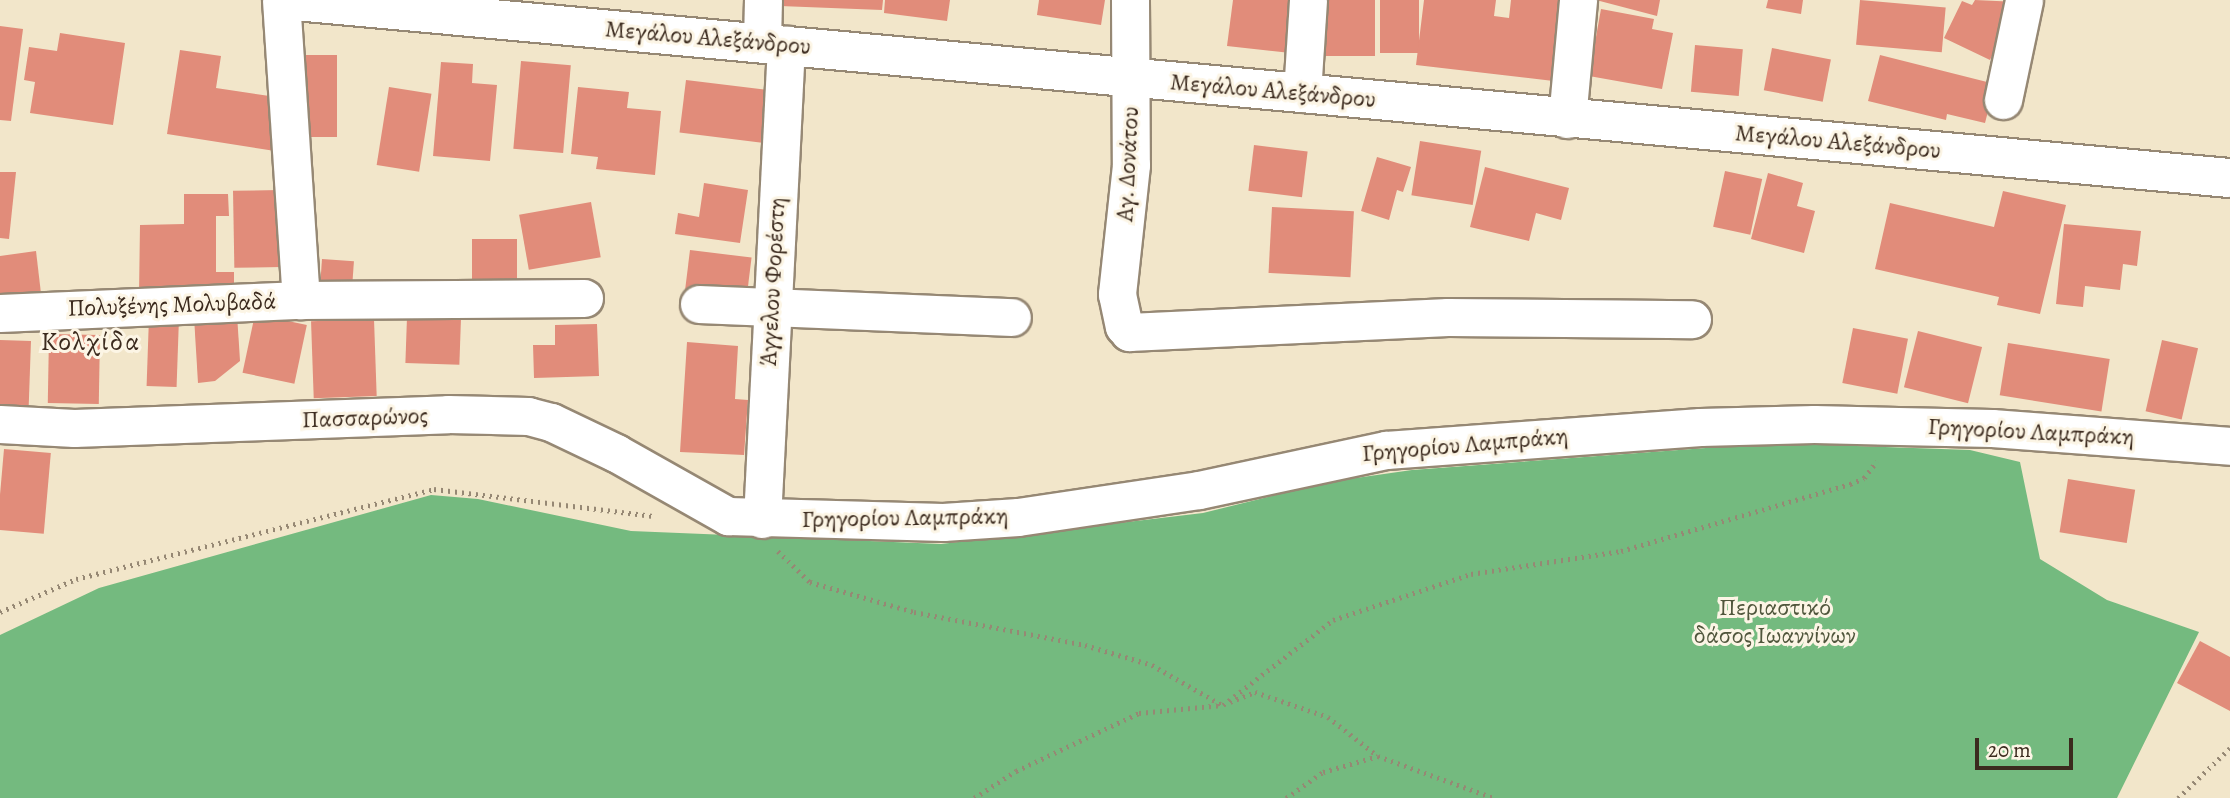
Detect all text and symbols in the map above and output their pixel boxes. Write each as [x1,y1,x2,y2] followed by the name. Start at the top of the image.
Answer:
[604,15,812,61] street label: Μεγάλου Αλεξάνδρου
[1169,68,1377,114] street label: Μεγάλου Αλεξάνδρου
[1111,106,1145,222] street label: Αγ. Δονάτου
[1734,119,1942,165] street label: Μεγάλου Αλεξάνδρου
[754,197,792,367] street label: Άγγελου Φορέστη
[67,287,277,323] street label: Πολυξένης Μολυβαδά
[42,326,140,358] district label: Κολχίδα
[301,401,429,435] street label: Πασσαρώνος
[1927,412,2135,452] street label: Γρηγορίου Λαμπράκη
[1361,422,1569,468] street label: Γρηγορίου Λαμπράκη
[801,502,1009,534] street label: Γρηγορίου Λαμπράκη
[1694,594,1856,650] park label: Περιαστικό δάσος Ιωαννίνων
[1978,724,2076,768] scale bar
[1988,736,2031,764] text: 20 m

